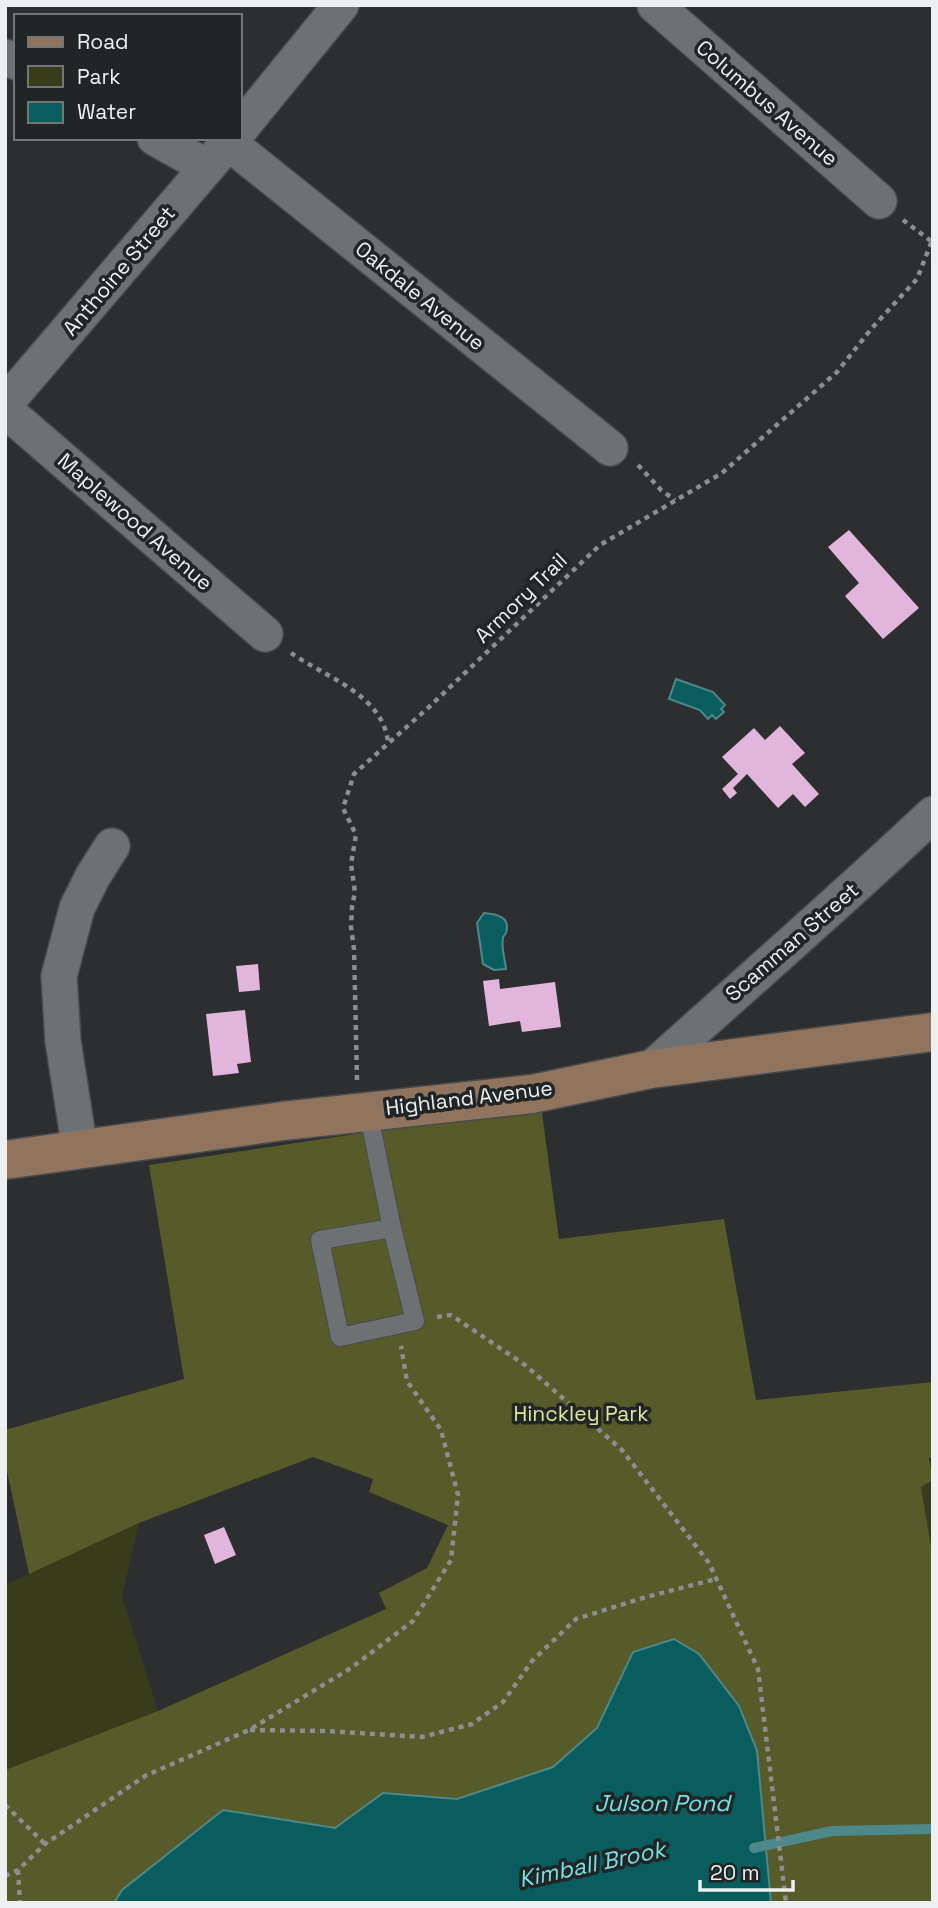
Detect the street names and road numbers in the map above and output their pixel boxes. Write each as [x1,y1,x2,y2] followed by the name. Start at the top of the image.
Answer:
[691,34,844,172] street label: Columbus Avenue
[56,200,181,341] street label: Anthoine Street
[350,235,491,356] street label: Oakdale Avenue
[52,447,218,596] street label: Maplewood Avenue
[469,547,573,649] street label: Armory Trail
[719,876,864,1007] street label: Scamman Street
[384,1074,554,1121] street label: Highland Avenue

